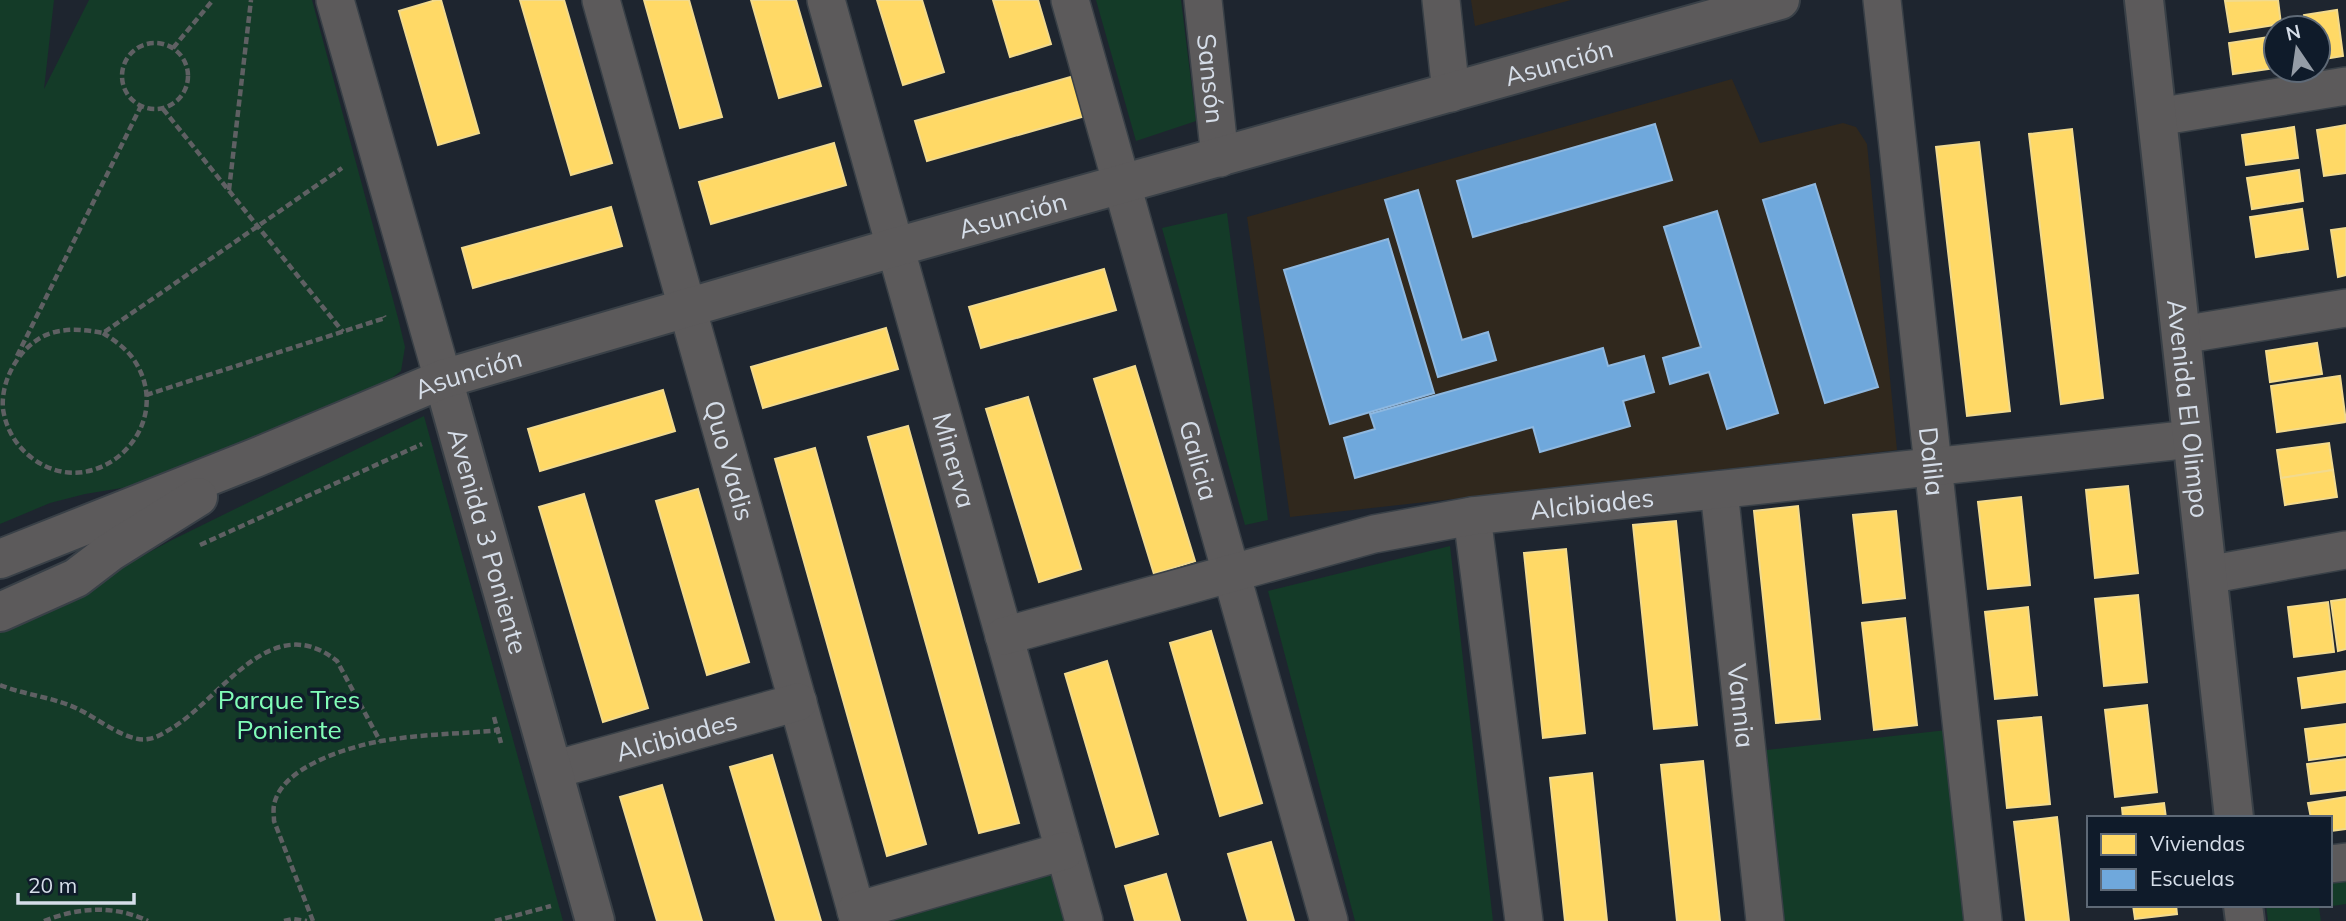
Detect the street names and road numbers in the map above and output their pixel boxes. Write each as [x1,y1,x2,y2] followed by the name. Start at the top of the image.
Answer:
[1501,31,1617,93] street label: Asunción
[1190,32,1233,125] street label: Sansón
[954,184,1071,245] street label: Asunción
[2161,298,2217,520] street label: Avenida El Olimpo
[409,340,526,406] street label: Asunción
[697,396,763,524] street label: Quo Vadis
[926,409,984,512] street label: Minerva
[1172,416,1226,504] street label: Galicia
[441,424,536,658] street label: Avenida 3 Poniente
[1912,425,1953,497] street label: Dalila
[1528,480,1656,526] street label: Alcibiades
[1721,662,1763,750] street label: Vannia
[612,703,741,768] street label: Alcibiades

